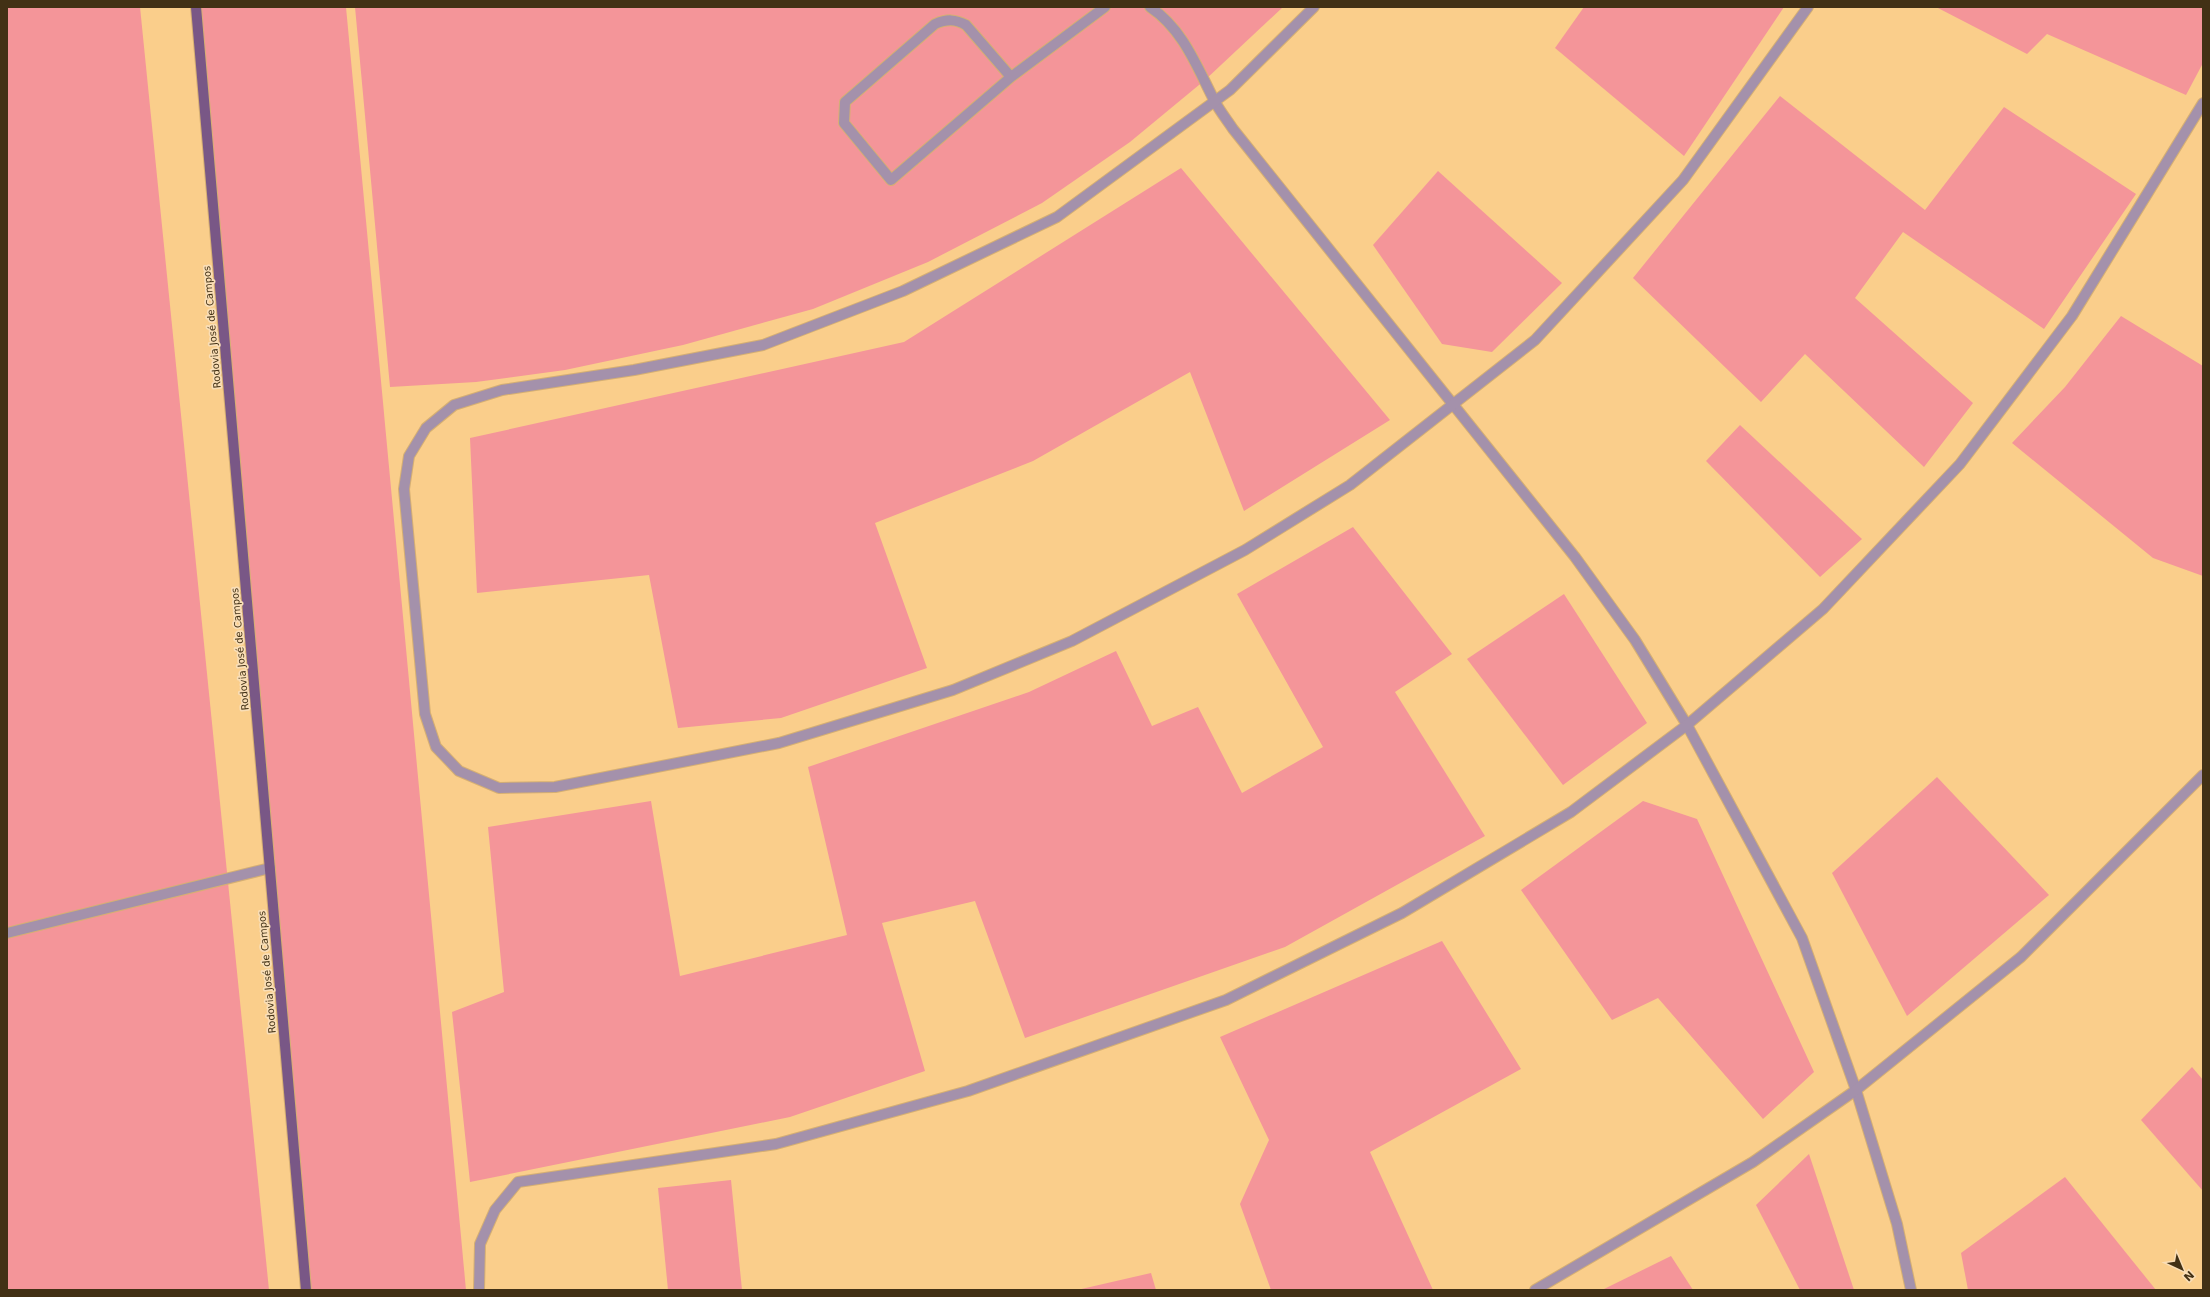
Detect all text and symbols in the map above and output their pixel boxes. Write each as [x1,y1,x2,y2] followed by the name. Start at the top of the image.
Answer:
[201,265,223,389] street label: Rodovia José de Campos
[229,587,251,711] street label: Rodovia José de Campos
[256,910,278,1034] street label: Rodovia José de Campos
[2162,1249,2202,1289] north arrow
[2181,1268,2196,1284] text: N

